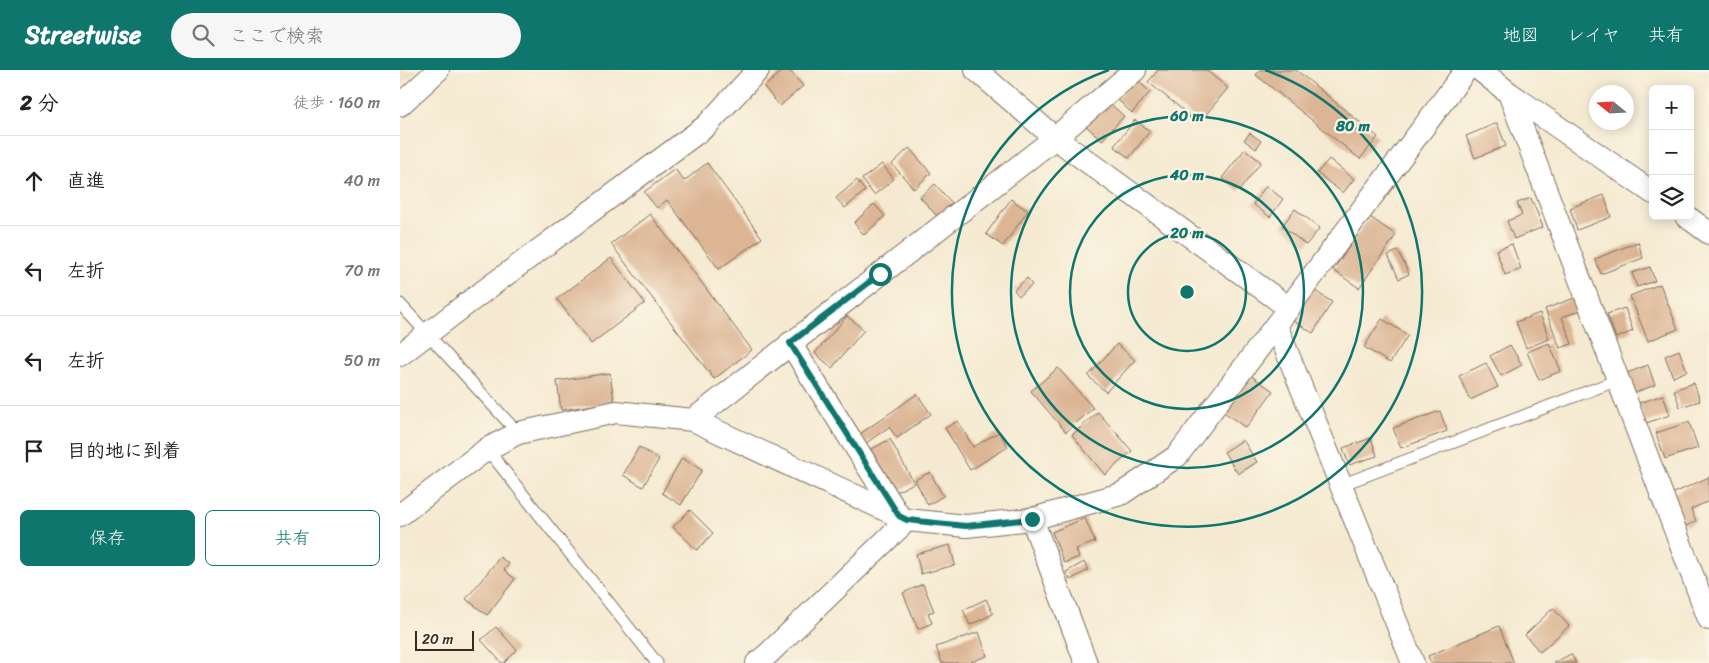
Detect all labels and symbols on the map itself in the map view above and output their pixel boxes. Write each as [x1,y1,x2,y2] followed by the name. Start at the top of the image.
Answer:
[1589,85,1634,130] north arrow
[1169,103,1204,129] text: 60 m
[1335,113,1370,139] text: 80 m
[1169,162,1205,188] text: 40 m
[1169,220,1204,246] text: 20 m
[869,263,892,286] route start
[1178,283,1196,301] centre of rings
[1021,508,1044,531] route end
[415,628,474,651] scale bar

